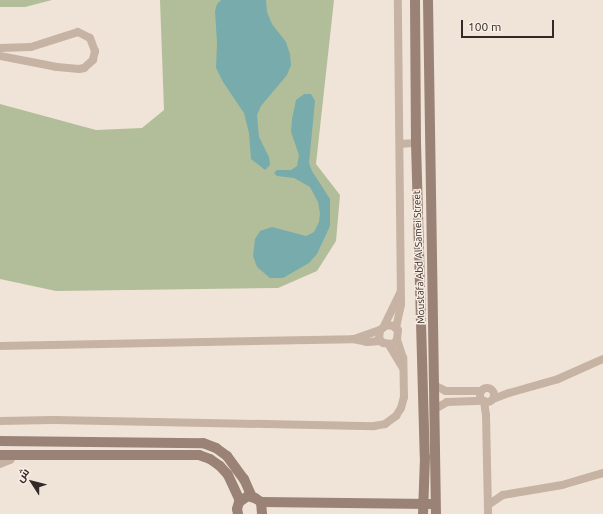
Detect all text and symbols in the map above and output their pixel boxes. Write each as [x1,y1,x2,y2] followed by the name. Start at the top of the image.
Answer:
[463,12,556,38] scale bar
[468,20,501,33] text: 100 m
[411,190,427,324] street label: Moustafa Abd Al Samei Street
[12,462,52,502] north arrow
[13,466,31,484] text: ش

